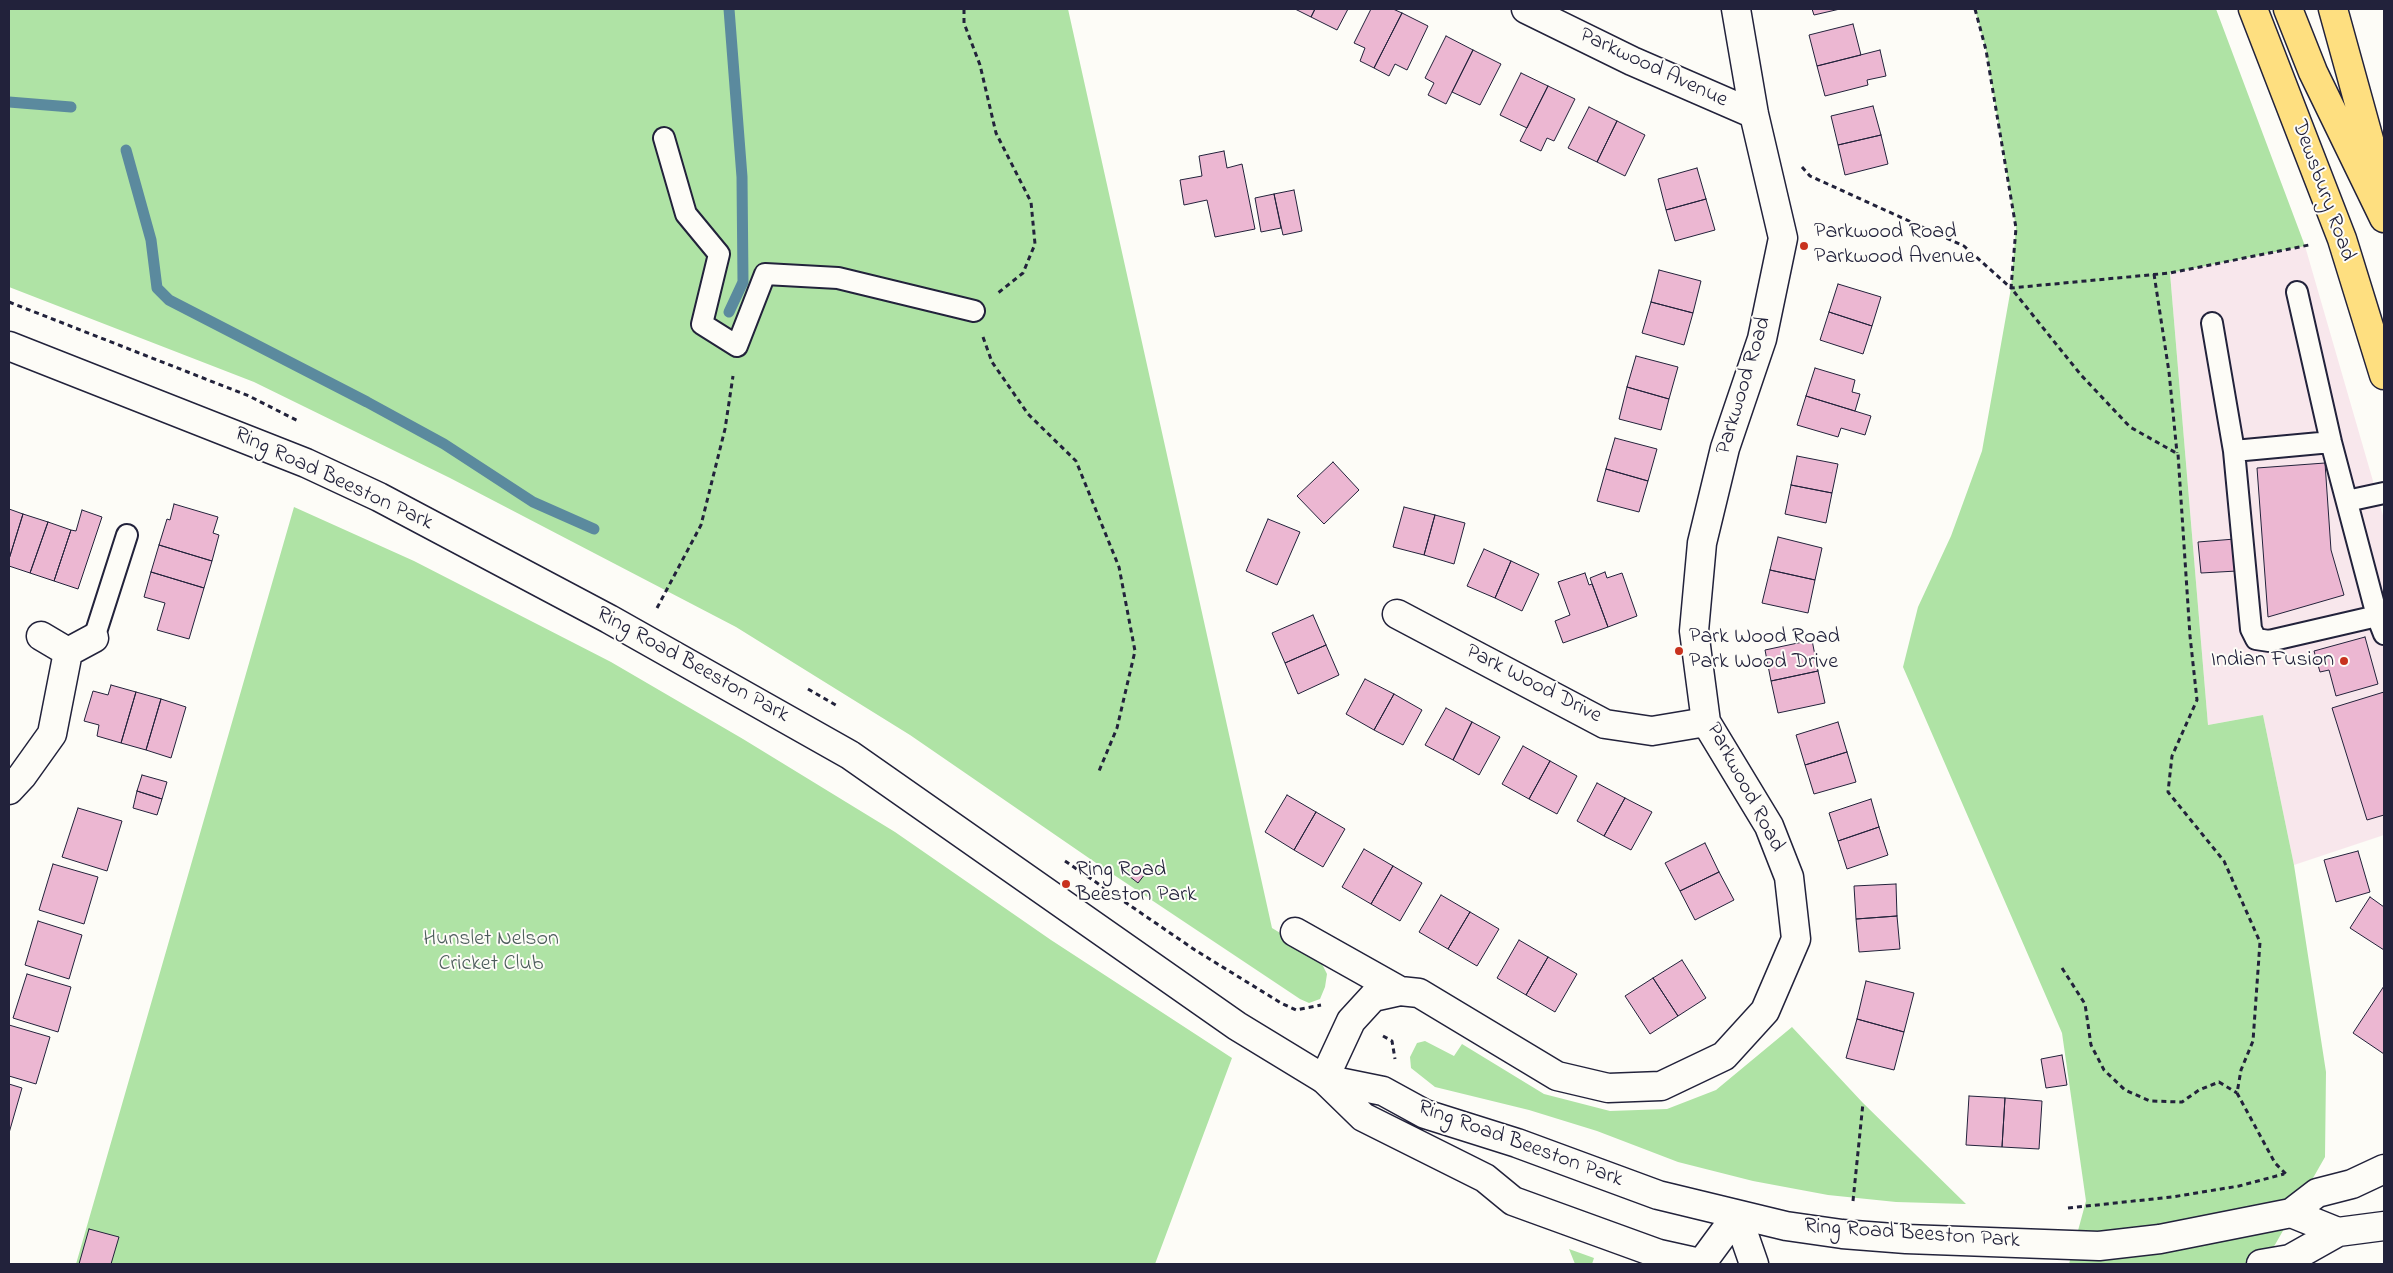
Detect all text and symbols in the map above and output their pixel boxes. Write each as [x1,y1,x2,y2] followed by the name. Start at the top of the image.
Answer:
[1575,23,1731,115] street label: Parkwood Avenue
[2284,117,2360,265] street label: Dewsbury Road
[1814,220,1974,272] place label: Parkwood Road Parkwood Avenue
[1798,240,1810,252] marker: Parkwood Road Parkwood Avenue
[1712,314,1778,458] street label: Parkwood Road
[229,422,437,538] street label: Ring Road Beeston Park
[591,602,793,730] street label: Ring Road Beeston Park
[1689,625,1840,676] place label: Park Wood Road Park Wood Drive
[1461,639,1605,731] street label: Park Wood Drive
[1673,645,1685,657] marker: Park Wood Road Park Wood Drive
[2211,648,2334,674] place label: Indian Fusion
[2338,655,2350,667] marker: Indian Fusion
[1699,719,1789,857] street label: Parkwood Road
[1076,858,1197,909] place label: Ring Road Beeston Park
[1060,878,1072,890] marker: Ring Road Beeston Park
[423,927,559,978] park label: Hunslet Nelson Cricket Club
[1414,1096,1626,1194] street label: Ring Road Beeston Park
[1803,1214,2021,1256] street label: Ring Road Beeston Park

